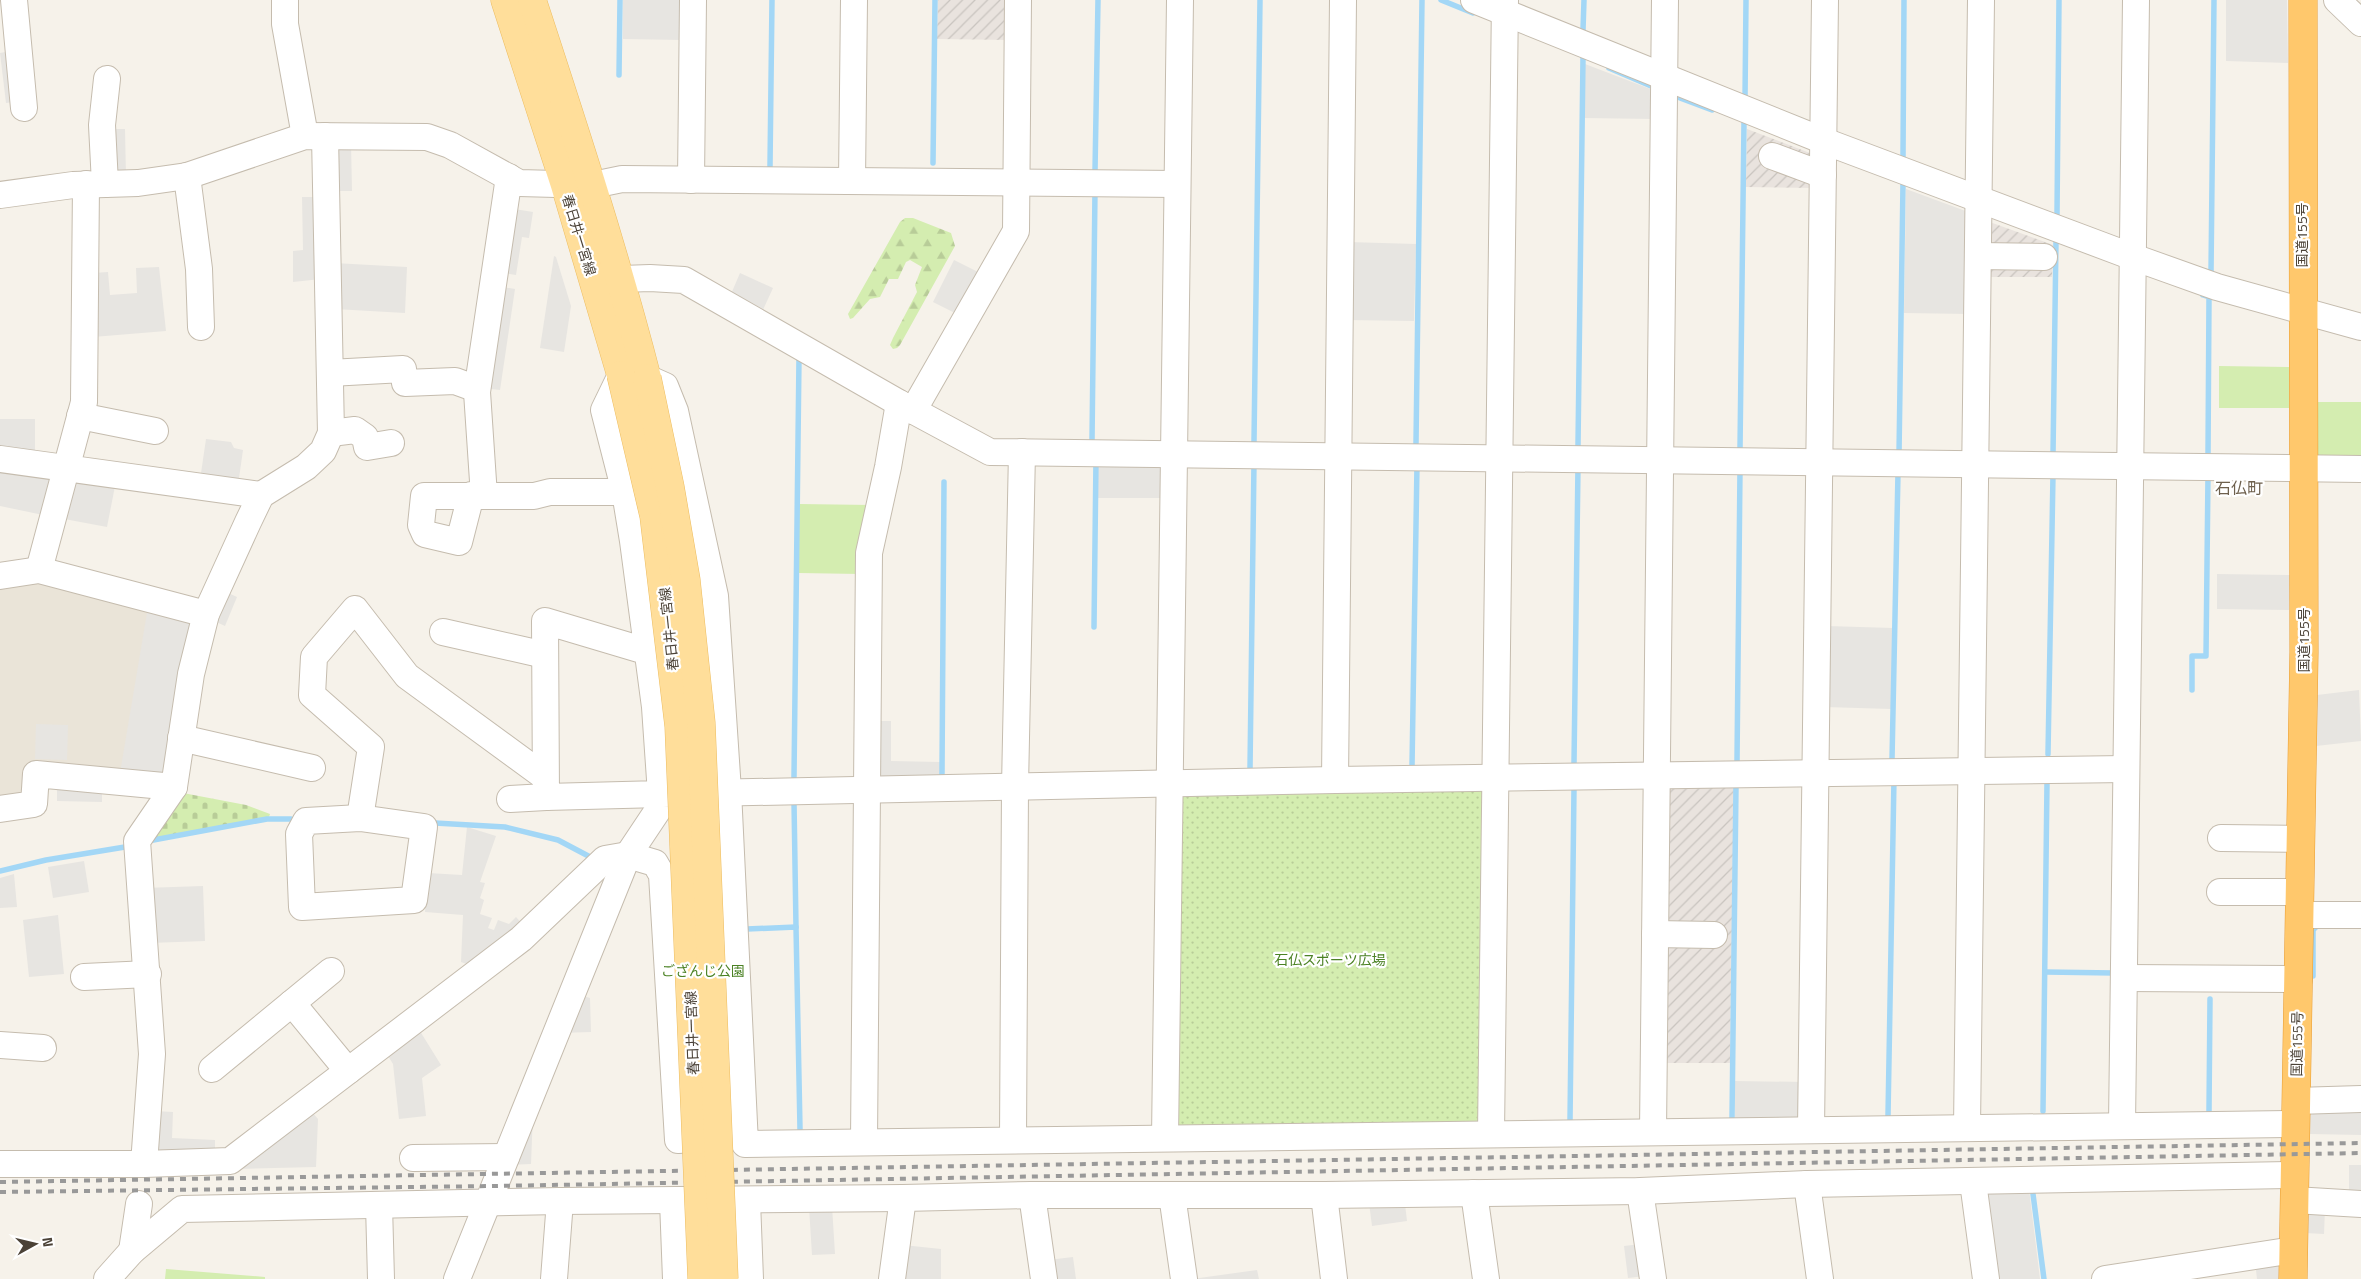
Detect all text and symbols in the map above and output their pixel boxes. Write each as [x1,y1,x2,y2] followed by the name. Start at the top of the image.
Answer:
[557,192,602,278] street label: 春日井一宮線
[2291,202,2312,268] street label: 国道155号
[2215,476,2263,500] district label: 石仏町
[654,586,683,672] street label: 春日井一宮線
[2293,607,2314,673] street label: 国道155号
[1274,949,1386,970] park label: 石仏スポーツ広場
[661,960,745,981] park label: ござんじ公園
[680,991,703,1075] street label: 春日井一宮線
[2285,1011,2308,1077] street label: 国道155号
[10,1219,60,1269] north arrow
[37,1236,59,1248] text: N

